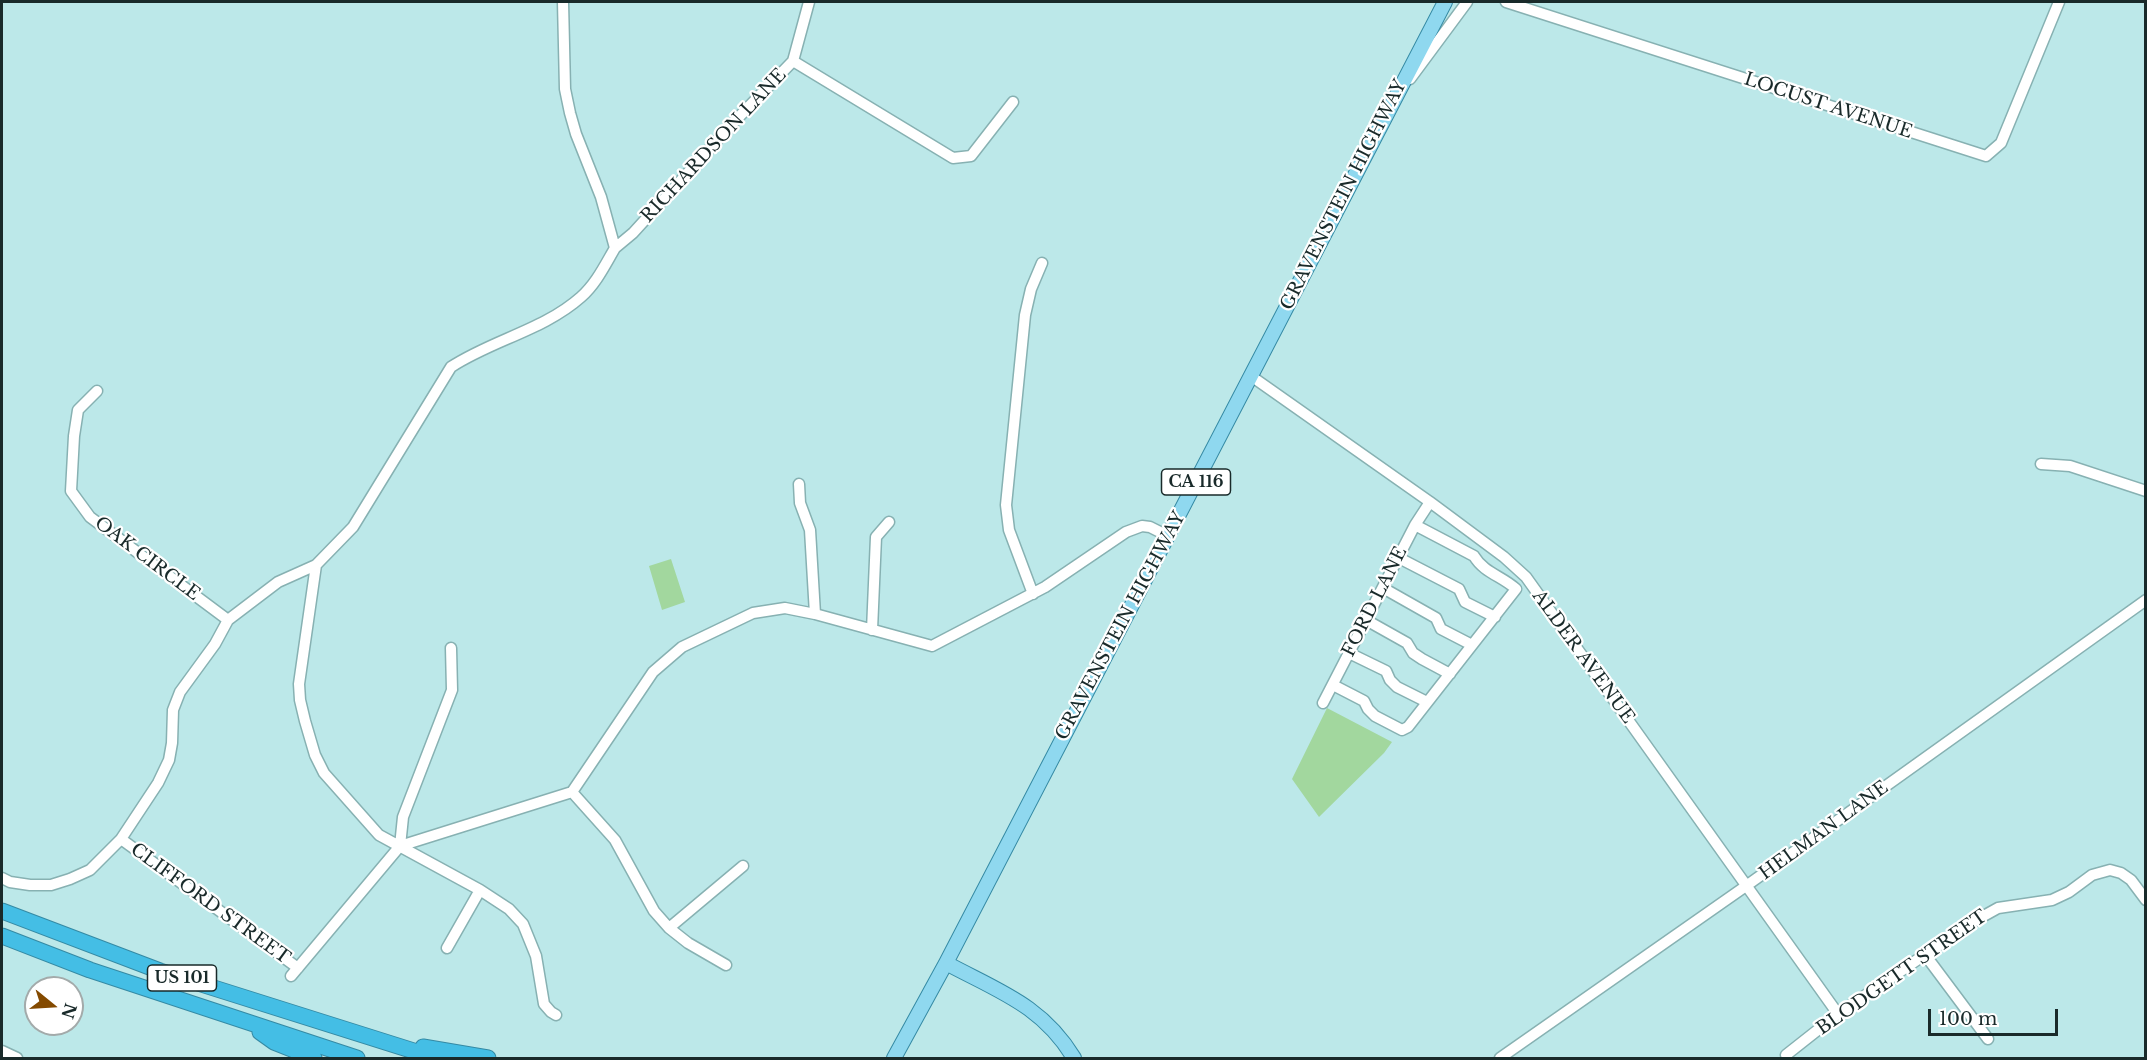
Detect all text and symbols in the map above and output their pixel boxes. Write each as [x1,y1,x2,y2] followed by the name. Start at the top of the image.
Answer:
[637,65,791,227] street label: RICHARDSON LANE
[1741,69,1915,143] street label: LOCUST AVENUE
[1276,76,1412,314] street label: GRAVENSTEIN HIGHWAY
[1162,469,1230,495] road number: CA 116
[1051,508,1191,744] street label: GRAVENSTEIN HIGHWAY
[90,512,204,606] street label: OAK CIRCLE
[1338,543,1412,661] street label: FORD LANE
[1527,586,1639,728] street label: ALDER AVENUE
[1755,777,1893,885] street label: HELMAN LANE
[126,839,294,969] street label: CLIFFORD STREET
[1813,906,1991,1040] street label: BLODGETT STREET
[148,965,216,991] road number: US 101
[24,976,84,1036] north arrow
[1931,997,2062,1035] scale bar
[57,1001,81,1021] text: N
[1939,1008,1997,1030] text: 100 m

